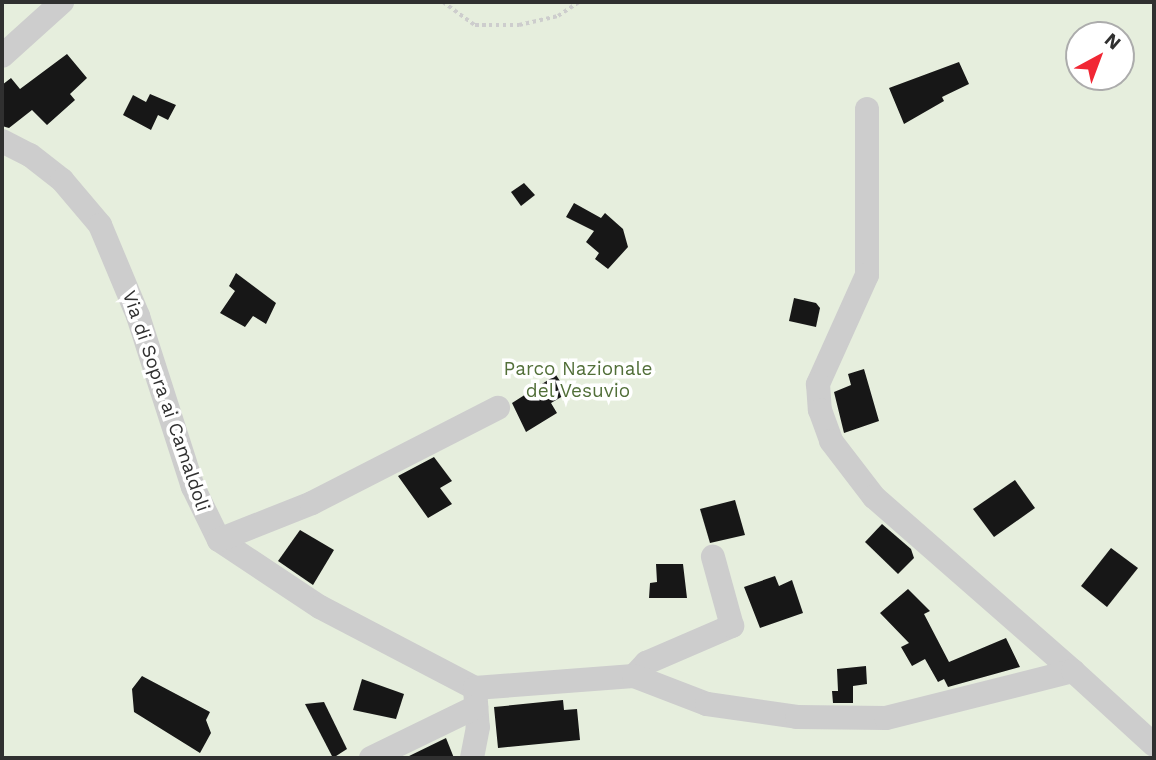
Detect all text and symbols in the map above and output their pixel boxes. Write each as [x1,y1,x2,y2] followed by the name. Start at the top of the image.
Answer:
[1065,21,1135,91] north arrow
[1100,28,1126,55] text: N
[117,287,215,515] street label: Via di Sopra ai Camaldoli
[504,358,652,402] park label: Parco Nazionale del Vesuvio

